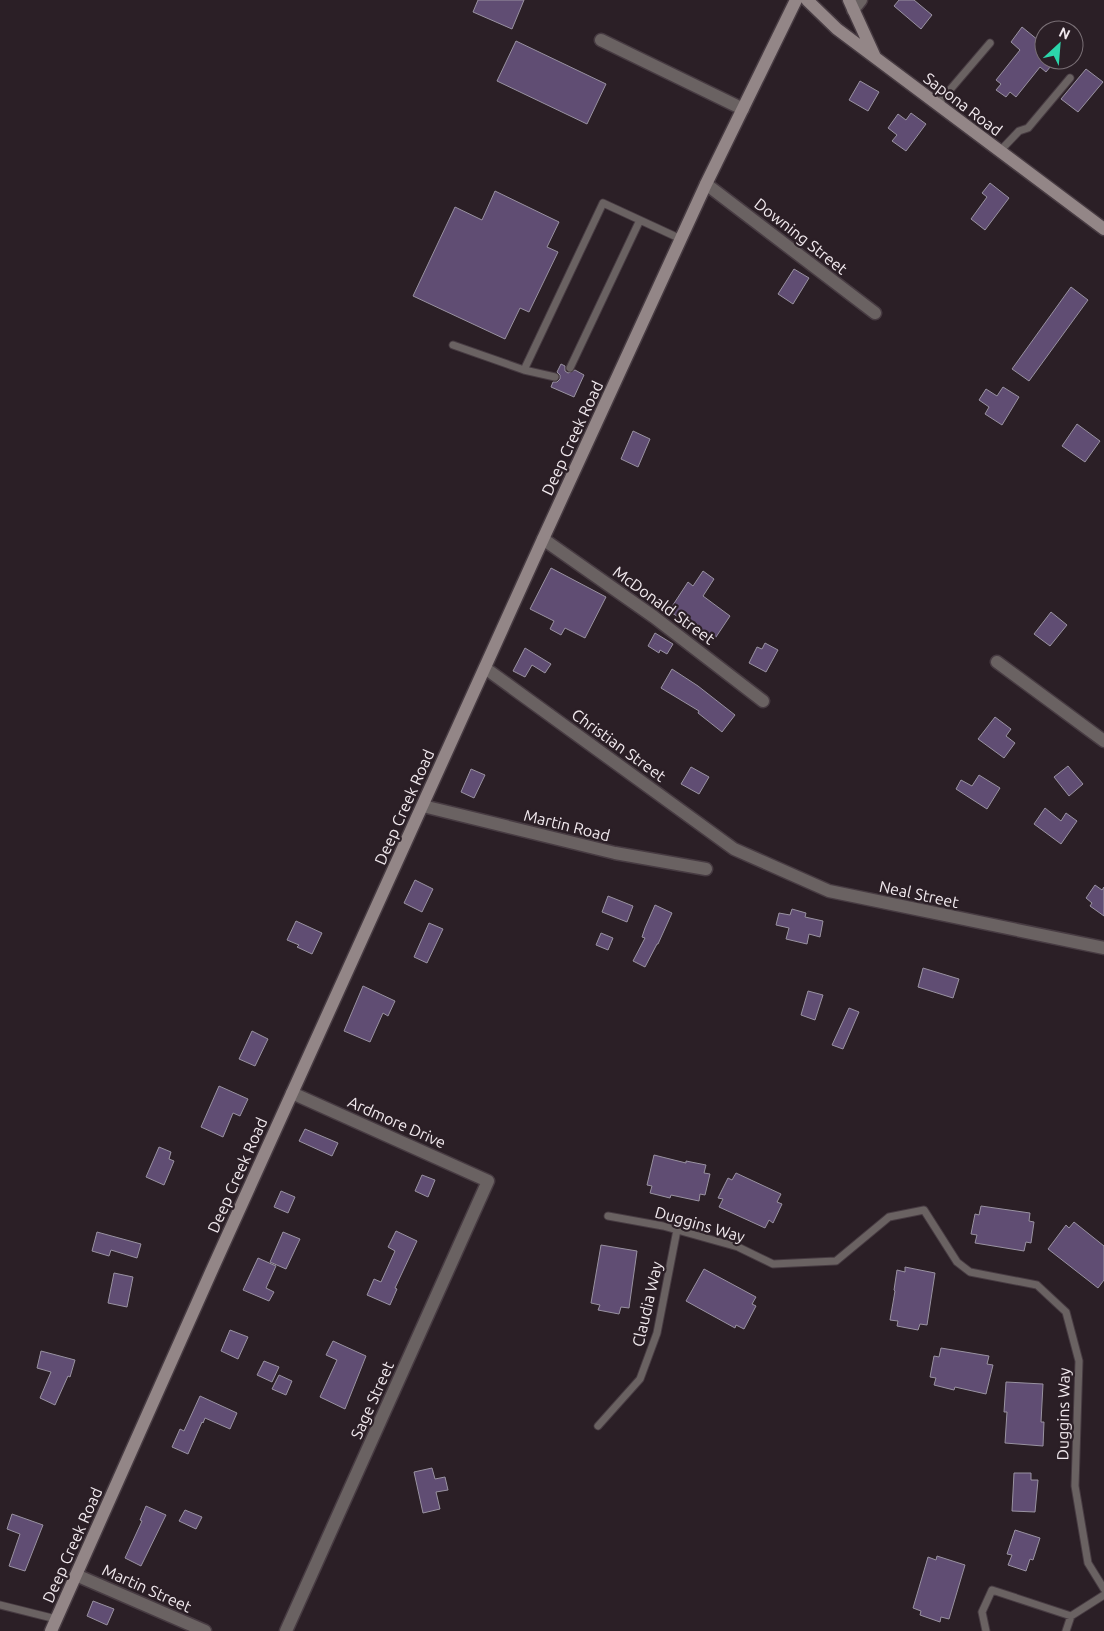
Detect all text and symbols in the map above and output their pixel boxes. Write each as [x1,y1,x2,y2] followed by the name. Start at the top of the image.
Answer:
[1034,20,1084,70] north arrow
[1056,24,1073,43] text: N
[920,69,1006,139] street label: Sapona Road
[751,194,852,278] street label: Downing Street
[538,378,606,498] street label: Deep Creek Road
[610,562,719,648] street label: McDonald Street
[569,705,670,786] street label: Christian Street
[371,747,437,867] street label: Deep Creek Road
[522,806,612,844] street label: Martin Road
[878,877,961,911] street label: Neal Street
[345,1092,449,1152] street label: Ardmore Drive
[204,1115,270,1235] street label: Deep Creek Road
[653,1203,747,1246] street label: Duggins Way
[628,1259,666,1348] street label: Claudia Way
[347,1358,397,1442] street label: Sage Street
[1053,1367,1073,1461] street label: Duggins Way
[39,1485,105,1605] street label: Deep Creek Road
[100,1560,195,1616] street label: Martin Street

